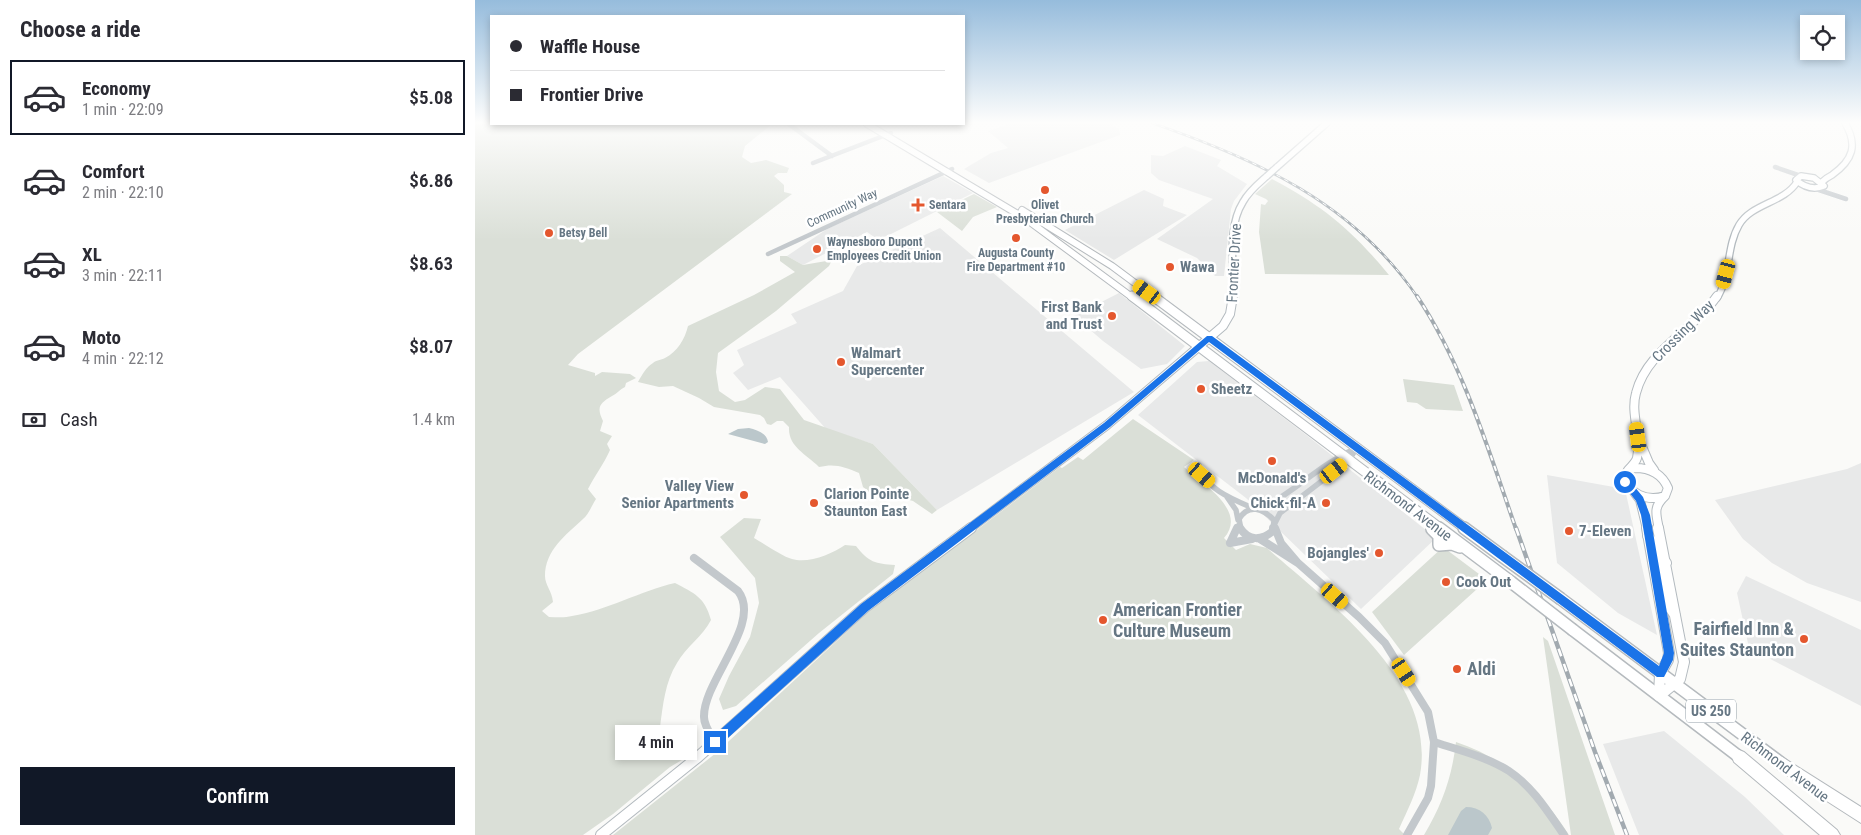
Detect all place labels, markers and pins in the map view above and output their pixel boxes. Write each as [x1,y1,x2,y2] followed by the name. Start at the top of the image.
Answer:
[1039,184,1051,196] marker: Olivet Presbyterian Church
[911,198,925,212] marker: Sentara
[929,198,966,212] place label: Sentara
[996,198,1094,226] place label: Olivet Presbyterian Church
[559,226,607,240] place label: Betsy Bell
[543,227,555,239] marker: Betsy Bell
[1010,232,1022,244] marker: Augusta County Fire Department #10
[827,235,941,263] place label: Waynesboro Dupont Employees Credit Union
[811,243,823,255] marker: Waynesboro Dupont Employees Credit Union
[967,246,1065,274] place label: Augusta County Fire Department #10
[1180,258,1215,276] place label: Wawa
[1164,261,1176,273] marker: Wawa
[1041,298,1103,333] place label: First Bank and Trust
[1106,310,1118,322] marker: First Bank and Trust
[851,344,924,379] place label: Walmart Supercenter
[835,356,847,368] marker: Walmart Supercenter
[1211,380,1252,398] place label: Sheetz
[1195,383,1207,395] marker: Sheetz
[1266,455,1278,467] marker: McDonald's
[1238,469,1306,487] place label: McDonald's
[622,477,734,512] place label: Valley View Senior Apartments
[824,485,909,520] place label: Clarion Pointe Staunton East
[738,489,750,501] marker: Valley View Senior Apartments
[1250,494,1316,512] place label: Chick-fil-A
[808,497,820,509] marker: Clarion Pointe Staunton East
[1320,497,1332,509] marker: Chick-fil-A
[1579,522,1631,540] place label: 7-Eleven
[1563,525,1575,537] marker: 7-Eleven
[1307,544,1370,562] place label: Bojangles'
[1373,547,1385,559] marker: Bojangles'
[1456,573,1512,591] place label: Cook Out
[1440,576,1452,588] marker: Cook Out
[1113,599,1242,641] place label: American Frontier Culture Museum
[1097,614,1109,626] marker: American Frontier Culture Museum
[1680,618,1795,660] place label: Fairfield Inn & Suites Staunton
[1798,633,1810,645] marker: Fairfield Inn & Suites Staunton
[1467,658,1496,679] place label: Aldi
[1451,663,1463,675] marker: Aldi

